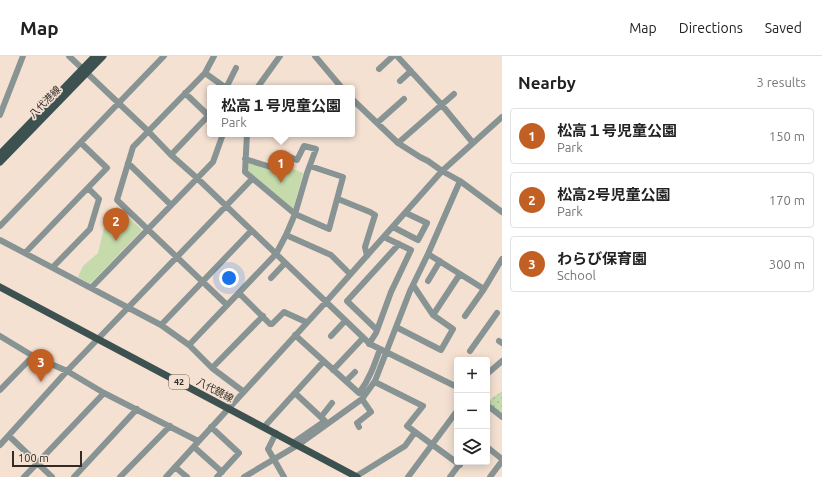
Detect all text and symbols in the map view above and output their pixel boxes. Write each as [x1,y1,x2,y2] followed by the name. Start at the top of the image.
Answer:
[20,17,59,39] text: Map
[629,20,657,36] text: Map
[679,20,743,36] text: Directions
[765,20,802,36] text: Saved
[518,73,576,92] text: Nearby
[756,75,806,89] text: 3 results
[27,84,63,120] street label: 八代港線
[207,85,355,137] popup
[221,97,341,114] text: 松高１号児童公園
[221,115,247,129] text: Park
[557,122,677,139] text: 松高１号児童公園
[528,129,536,143] text: 1
[769,129,805,143] text: 150 m
[557,140,583,154] text: Park
[268,150,294,183] pin: 1
[557,186,670,203] text: 松高2号児童公園
[528,193,536,207] text: 2
[769,193,805,207] text: 170 m
[557,204,583,218] text: Park
[103,208,129,241] pin: 2
[557,250,647,267] text: わらび保育園
[528,257,536,271] text: 3
[769,257,805,271] text: 300 m
[219,268,239,288] your location
[557,268,596,282] text: School
[28,349,54,382] pin: 3
[454,357,490,465] map controls
[454,357,490,393] button: +
[169,375,189,389] road number: 42
[195,376,235,404] street label: 八代鏡線
[454,393,490,429] button: −
[454,429,490,465] button: layers
[12,449,82,468] scale bar
[18,452,49,464] text: 100 m

